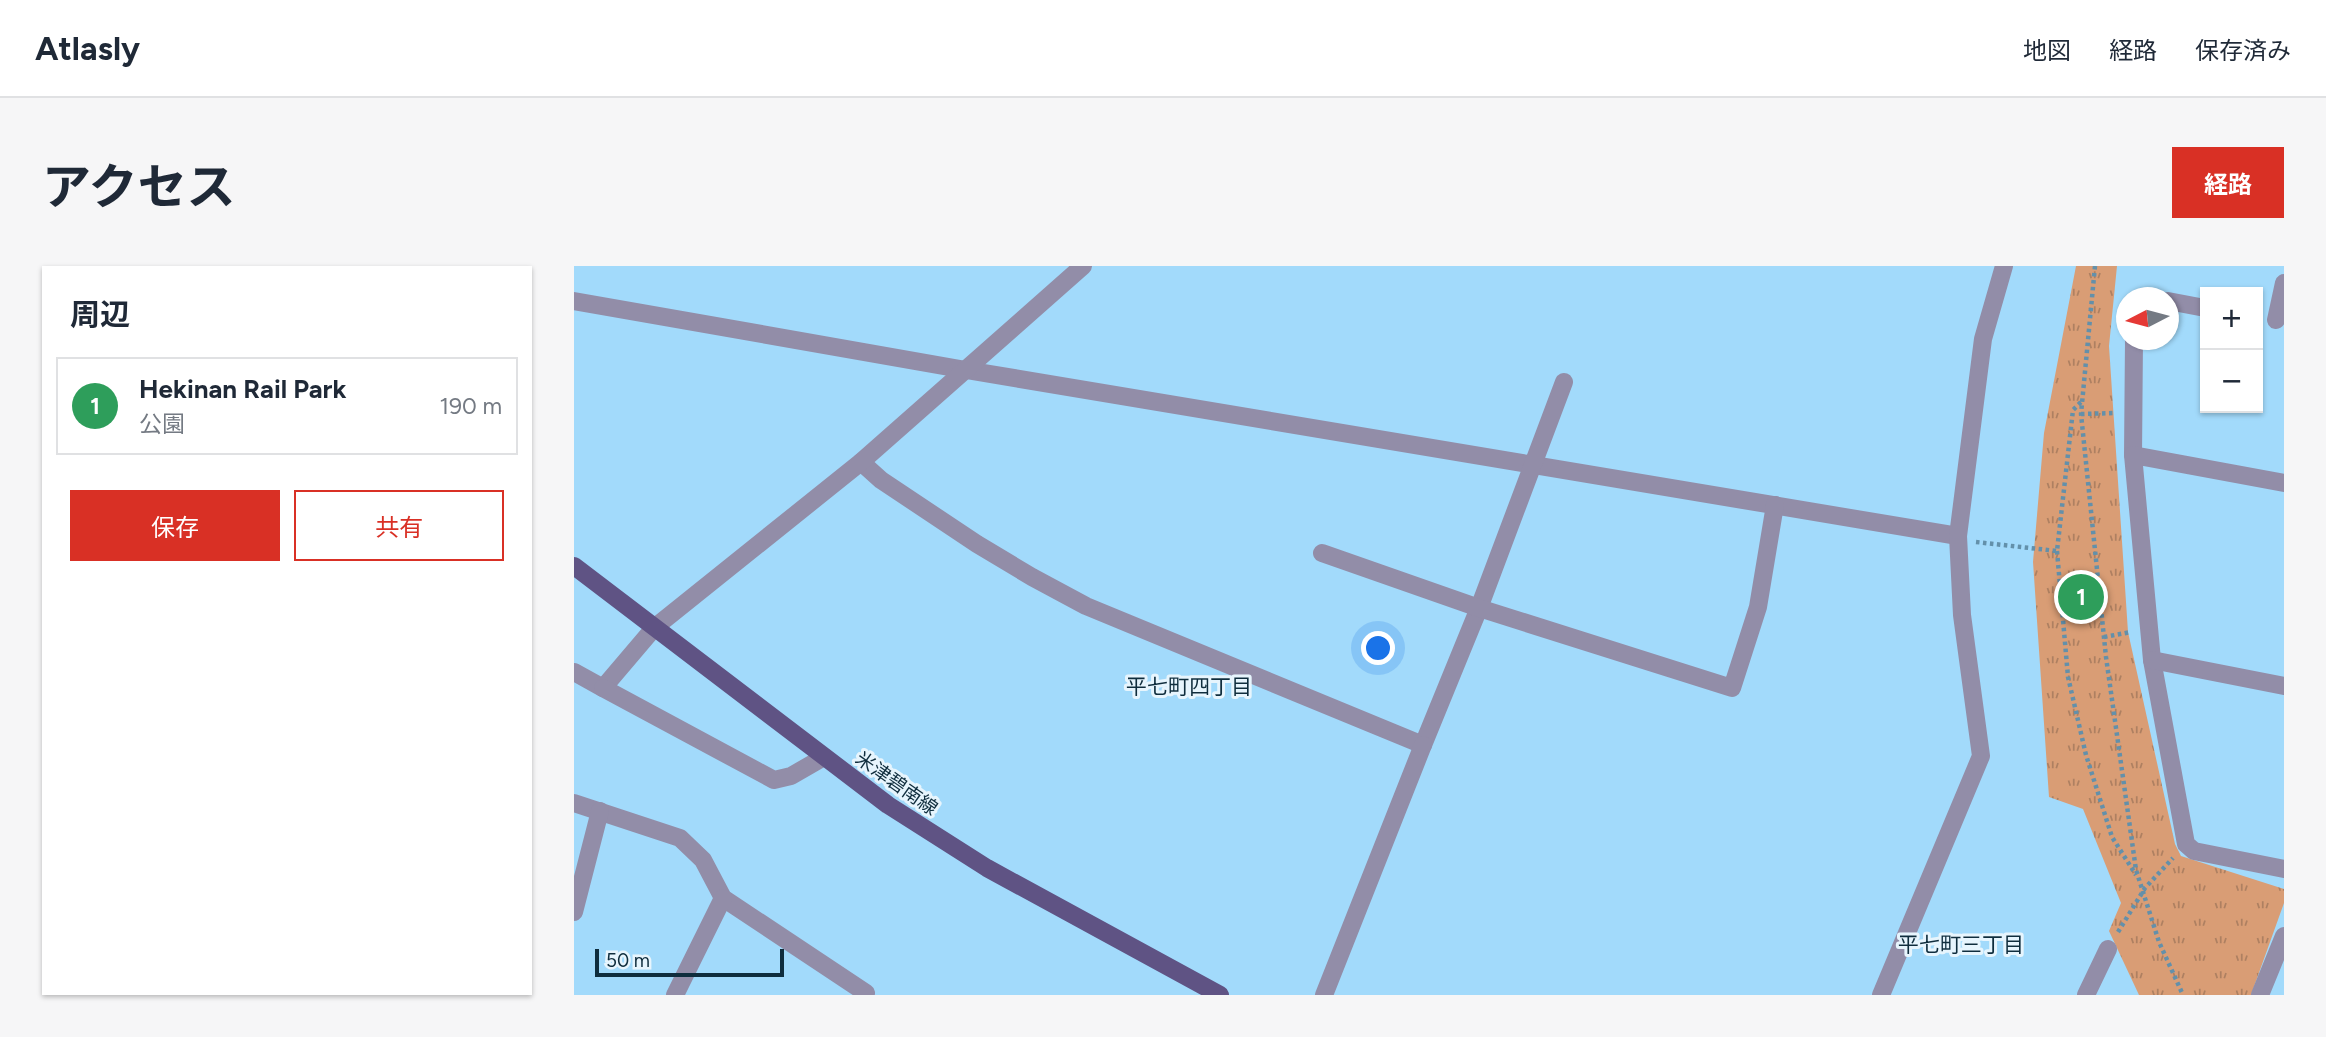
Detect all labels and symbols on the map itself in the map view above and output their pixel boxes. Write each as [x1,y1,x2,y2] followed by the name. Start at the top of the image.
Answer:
[2116,287,2179,350] north arrow
[2058,571,2104,623] pin: 1
[1361,631,1395,665] your location
[1126,674,1252,699] district label: 平七町四丁目
[851,747,942,820] street label: 米津碧南線
[1898,932,2024,957] district label: 平七町三丁目
[595,946,784,978] scale bar

